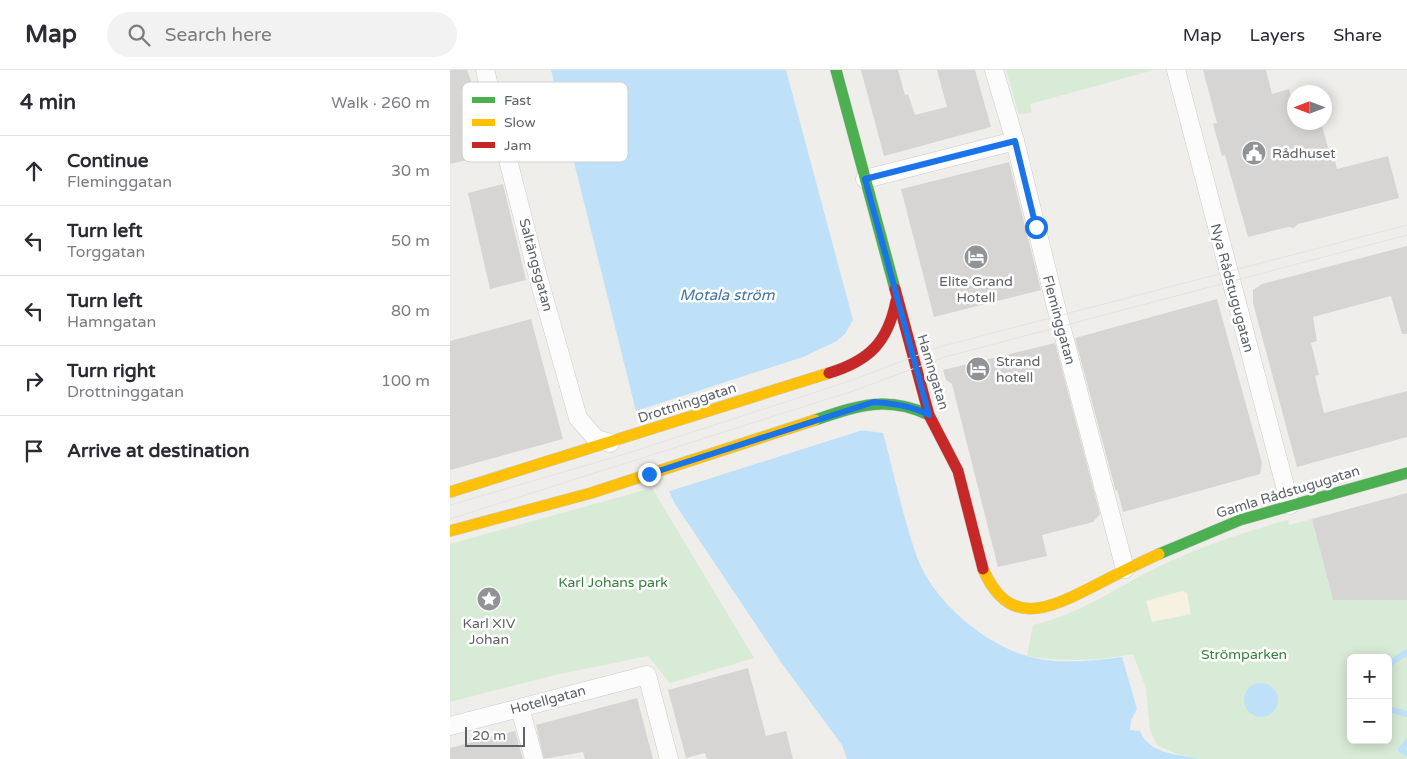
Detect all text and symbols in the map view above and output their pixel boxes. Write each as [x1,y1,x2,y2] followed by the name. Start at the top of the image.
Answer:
[107,12,457,57] search box
[25,20,77,49] text: Map
[125,21,153,49] icon: search
[165,24,272,46] text: Search here
[1183,24,1222,46] text: Map
[1250,24,1305,46] text: Layers
[1333,24,1382,46] text: Share
[462,82,628,162] legend
[1287,85,1332,130] north arrow
[20,90,76,115] text: 4 min
[504,92,532,109] text: Fast
[331,93,430,113] text: Walk · 260 m
[504,114,536,131] text: Slow
[504,137,531,154] text: Jam
[1241,140,1267,166] public building icon: Rådhuset
[1272,145,1336,162] place label: Rådhuset
[67,150,149,172] text: Continue
[20,157,48,185] icon: ahead
[391,161,430,181] text: 30 m
[67,172,172,192] text: Fleminggatan
[1025,216,1048,239] route start
[515,217,557,313] street label: Saltängsgatan
[67,220,143,242] text: Turn left
[1207,222,1257,354] street label: Nya Rådstugugatan
[20,227,48,255] icon: left
[391,231,430,251] text: 50 m
[67,242,145,262] text: Torggatan
[963,244,989,270] hotel icon: Elite Grand Hotell
[939,273,1013,306] place label: Elite Grand Hotell
[1039,273,1079,367] street label: Fleminggatan
[680,286,776,304] water label: Motala ström
[67,290,143,312] text: Turn left
[20,297,48,325] icon: left
[391,301,430,321] text: 80 m
[67,312,156,332] text: Hamngatan
[913,332,953,412] street label: Hamngatan
[996,353,1040,386] place label: Strand hotell
[965,356,991,382] hotel icon: Strand hotell
[67,360,155,382] text: Turn right
[20,367,48,395] icon: right
[381,371,430,391] text: 100 m
[636,379,738,427] street label: Drottninggatan
[67,382,184,402] text: Drottninggatan
[20,437,48,465] icon: arrive
[67,440,250,462] text: Arrive at destination
[1214,462,1362,522] street label: Gamla Rådstugugatan
[638,463,661,486] route end
[558,574,668,591] park label: Karl Johans park
[476,586,502,612] place icon: Karl XIV Johan
[463,615,516,648] place label: Karl XIV Johan
[1201,646,1287,663] park label: Strömparken
[1347,654,1392,744] map controls
[1347,654,1392,699] button: +
[508,682,588,718] street label: Hotellgatan
[1347,699,1392,744] button: −
[465,724,525,747] scale bar
[472,727,506,744] text: 20 m

